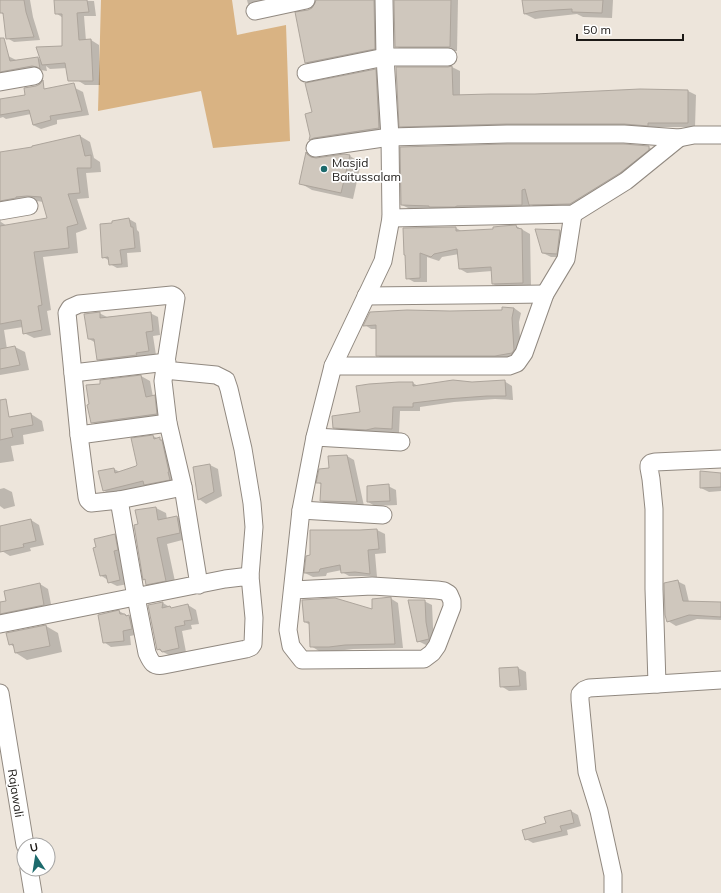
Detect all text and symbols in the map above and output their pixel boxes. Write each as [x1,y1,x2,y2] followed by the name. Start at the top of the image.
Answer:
[577,16,683,42] scale bar
[583,22,611,37] text: 50 m
[332,155,401,184] place label: Masjid Baitussalam
[319,164,329,174] marker: Masjid Baitussalam
[5,768,27,818] street label: Rajawali
[16,837,56,877] north arrow
[28,840,39,855] text: U

